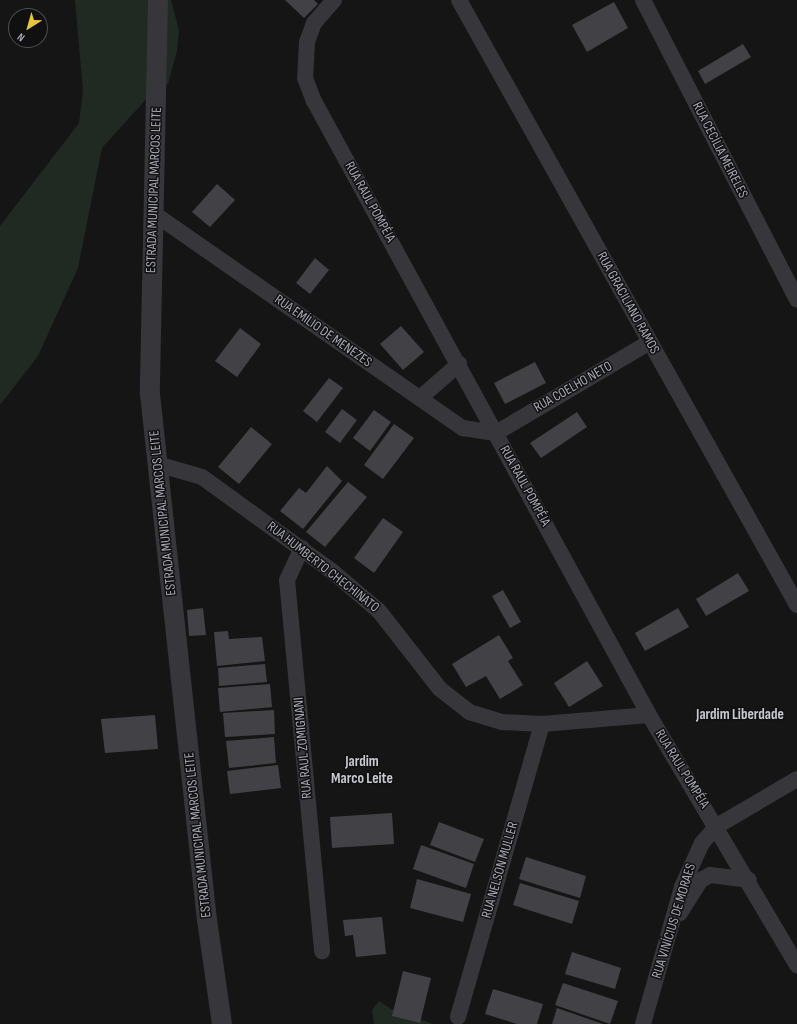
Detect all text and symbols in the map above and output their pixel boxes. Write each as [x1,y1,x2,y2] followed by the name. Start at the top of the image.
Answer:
[8,8,48,48] north arrow
[15,30,27,44] text: N
[689,99,751,201] street label: RUA CECÍLIA MEIRELES
[143,107,165,273] street label: ESTRADA MUNICIPAL MARCOS LEITE
[341,159,399,245] street label: RUA RAUL POMPÉIA
[593,249,663,357] street label: RUA GRACILIANO RAMOS
[271,291,375,371] street label: RUA EMÍLIO DE MENEZES
[531,358,615,416] street label: RUA COELHO NETO
[146,430,180,596] street label: ESTRADA MUNICIPAL MARCOS LEITE
[496,443,554,529] street label: RUA RAUL POMPÉIA
[264,518,382,616] street label: RUA HUMBERTO CHECHINATO
[290,697,316,799] street label: RUA RAUL ZOMIGNANI
[696,706,784,724] district label: Jardim Liberdade
[651,727,713,811] street label: RUA RAUL POMPÉIA
[181,752,215,918] street label: ESTRADA MUNICIPAL MARCOS LEITE
[331,752,393,787] district label: Jardim Marco Leite
[478,820,522,920] street label: RUA NELSON MULLER
[648,861,700,981] street label: RUA VINÍCIUS DE MORAES

